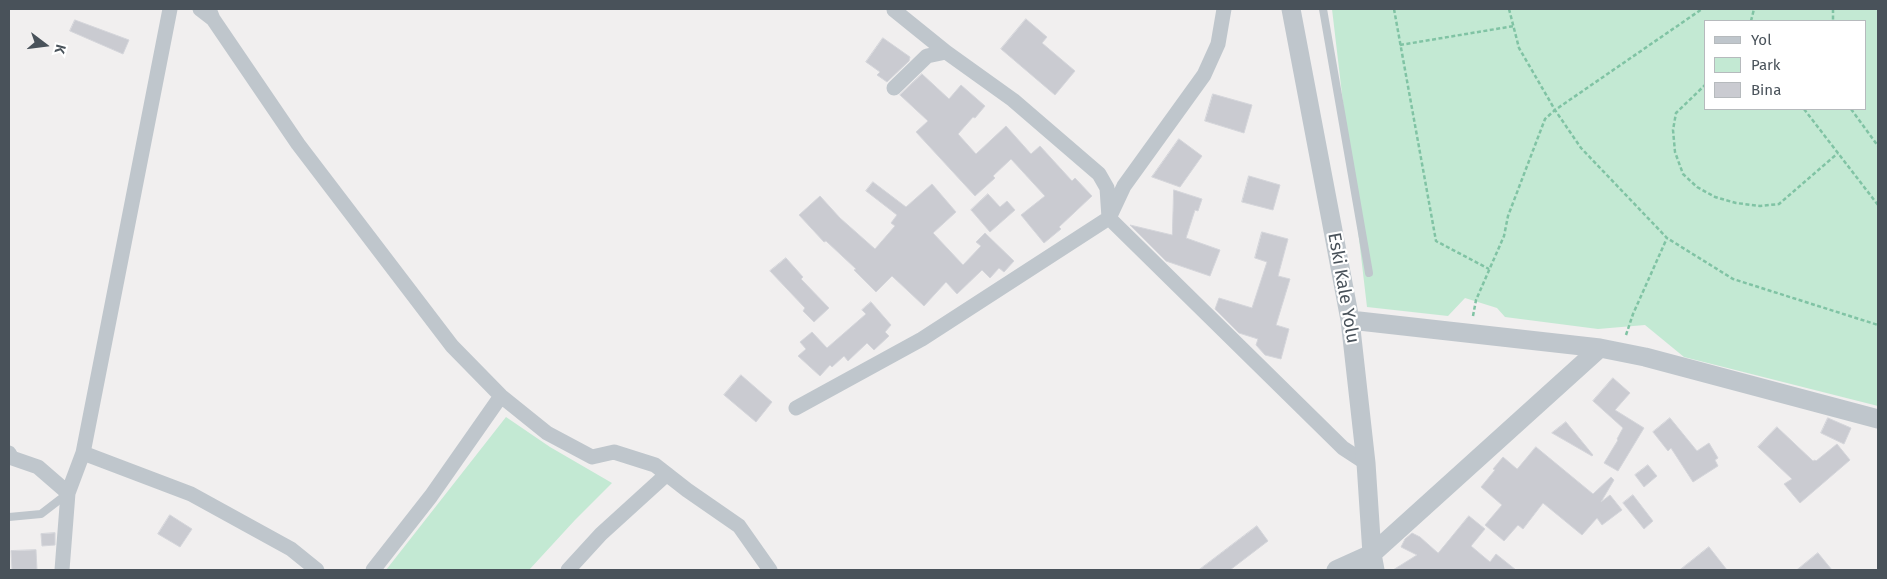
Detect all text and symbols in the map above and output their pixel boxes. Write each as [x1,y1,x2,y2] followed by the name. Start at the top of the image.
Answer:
[20,20,70,70] north arrow
[1704,20,1867,110] legend
[1751,31,1772,49] text: Yol
[51,43,69,55] text: K
[1751,56,1781,74] text: Park
[1751,81,1781,99] text: Bina
[1323,231,1363,345] street label: Eski Kale Yolu

